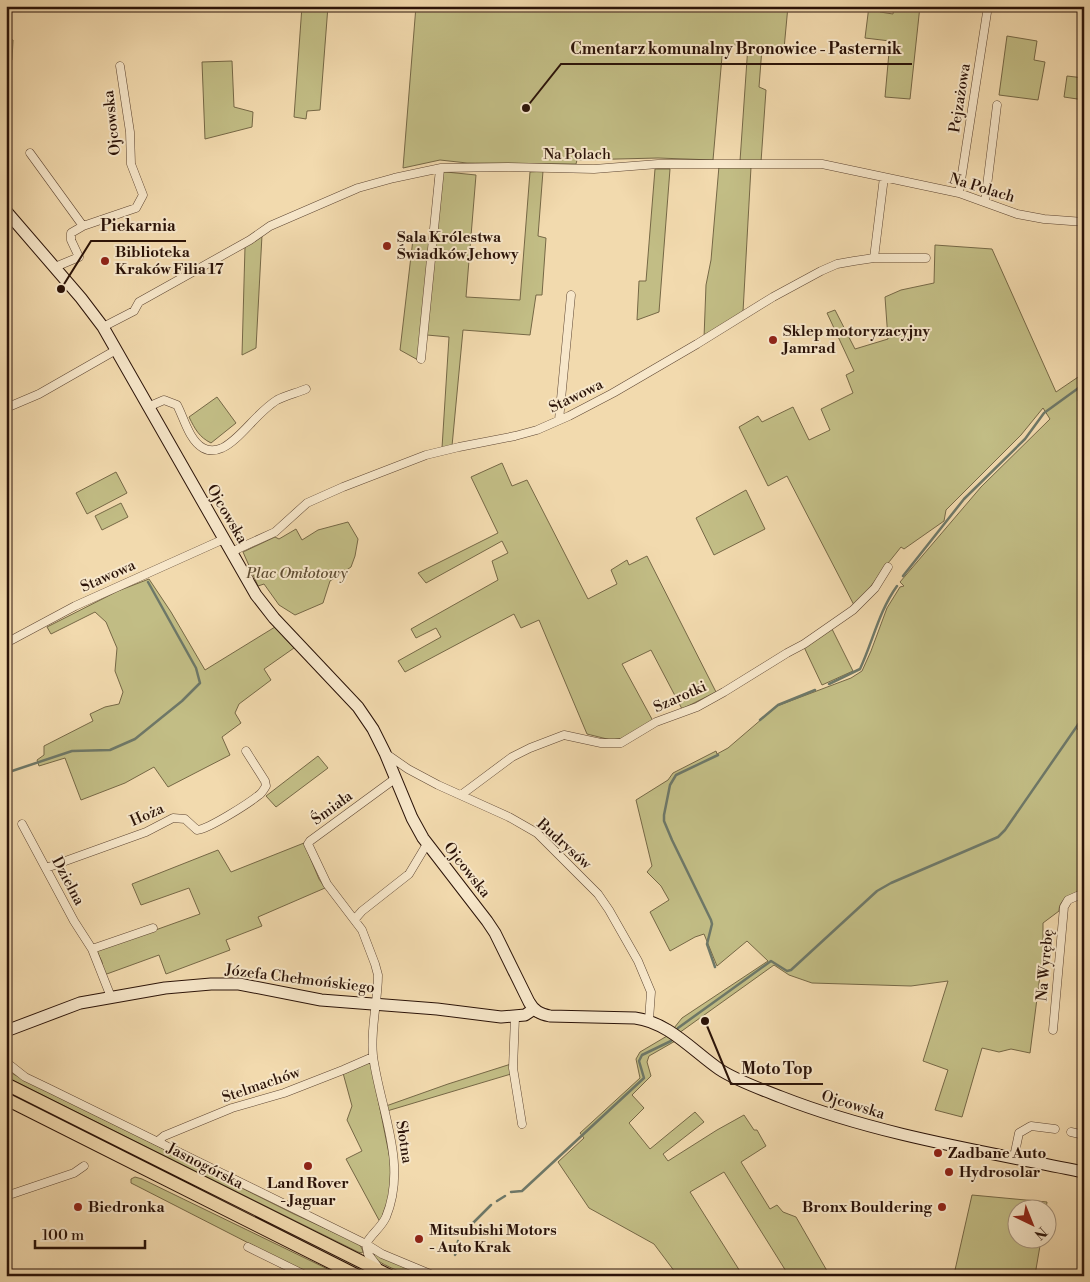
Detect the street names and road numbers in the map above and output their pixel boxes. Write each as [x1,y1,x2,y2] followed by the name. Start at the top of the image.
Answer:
[945,62,975,134] street label: Pejzażowa
[99,89,125,157] street label: Ojcowska
[543,145,611,164] street label: Na Polach
[947,169,1017,207] street label: Na Polach
[546,375,607,417] street label: Stawowa
[202,481,252,547] street label: Ojcowska
[78,555,139,596] street label: Stawowa
[651,677,710,717] street label: Szarotki
[307,786,357,829] street label: Śmiała
[127,799,167,831] street label: Hoża
[532,814,596,874] street label: Budrysów
[439,838,495,902] street label: Ojcowska
[47,853,89,909] street label: Dzielna
[1032,928,1058,1002] street label: Na Wyrębę
[223,960,376,998] street label: Józefa Chełmońskiego
[219,1063,303,1107] street label: Stelmachów
[819,1086,887,1124] street label: Ojcowska
[391,1119,417,1165] street label: Słotna
[163,1138,247,1193] street label: Jasnogórska

